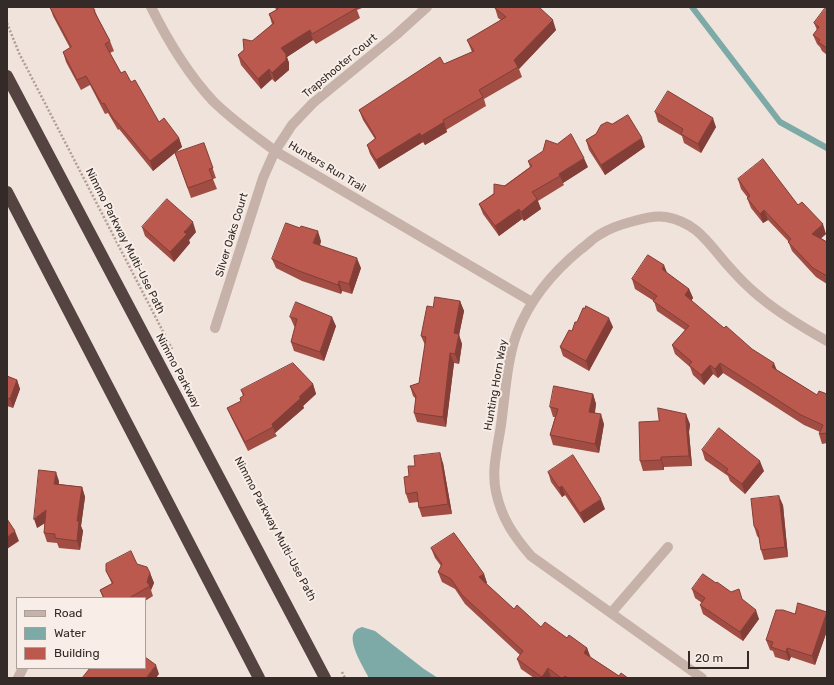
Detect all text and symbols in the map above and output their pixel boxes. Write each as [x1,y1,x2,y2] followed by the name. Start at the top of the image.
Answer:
[300,31,380,101] street label: Trapshooter Court
[286,139,368,195] street label: Hunters Run Trail
[82,166,168,316] street label: Nimmo Parkway Multi-Use Path
[213,191,251,279] street label: Silver Oaks Court
[153,332,203,410] street label: Nimmo Parkway
[481,338,511,432] street label: Hunting Horn Way
[231,455,319,603] street label: Nimmo Parkway Multi-Use Path
[16,597,146,669] legend
[54,606,82,620] text: Road
[54,626,86,640] text: Water
[690,643,751,669] scale bar
[54,646,100,660] text: Building
[695,651,723,665] text: 20 m

